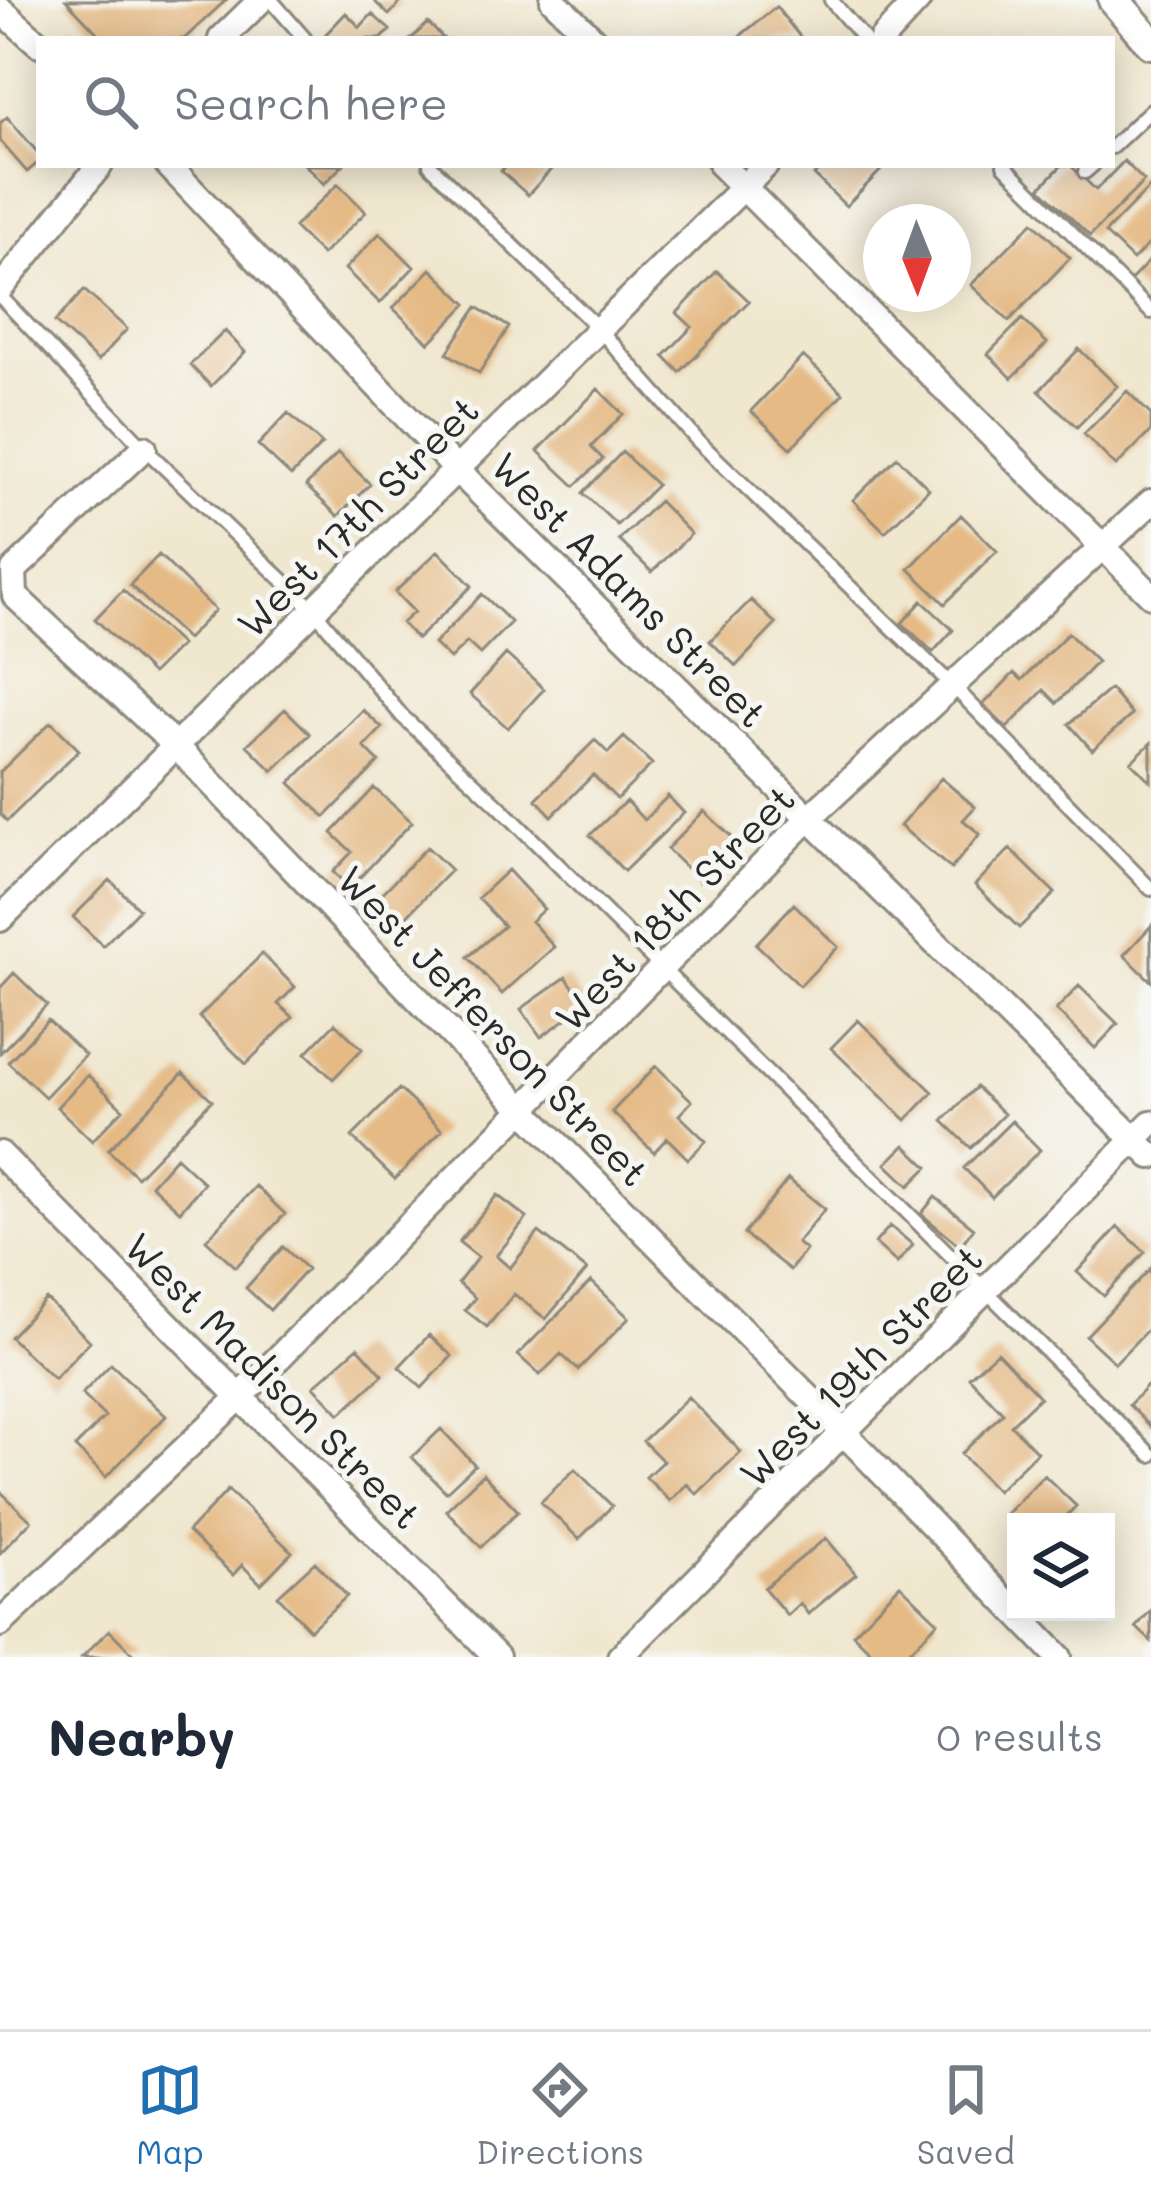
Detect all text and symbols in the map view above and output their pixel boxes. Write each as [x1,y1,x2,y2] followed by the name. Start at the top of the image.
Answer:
[36,36,1115,168] search box
[78,69,144,135] icon: search
[174,73,448,131] text: Search here
[863,204,971,312] north arrow
[225,384,489,648] street label: West 17th Street
[481,440,779,738] street label: West Adams Street
[543,773,805,1041] street label: West 18th Street
[327,854,661,1196] street label: West Jefferson Street
[115,1221,433,1539] street label: West Madison Street
[728,1233,992,1497] street label: West 19th Street
[1007,1513,1115,1621] map controls
[1007,1513,1115,1621] button: layers
[48,1702,235,1769] text: Nearby
[937,1710,1103,1761] text: 0 results
[136,2057,204,2172] tab: Map
[476,2057,644,2172] tab: Directions
[917,2057,1015,2172] tab: Saved

